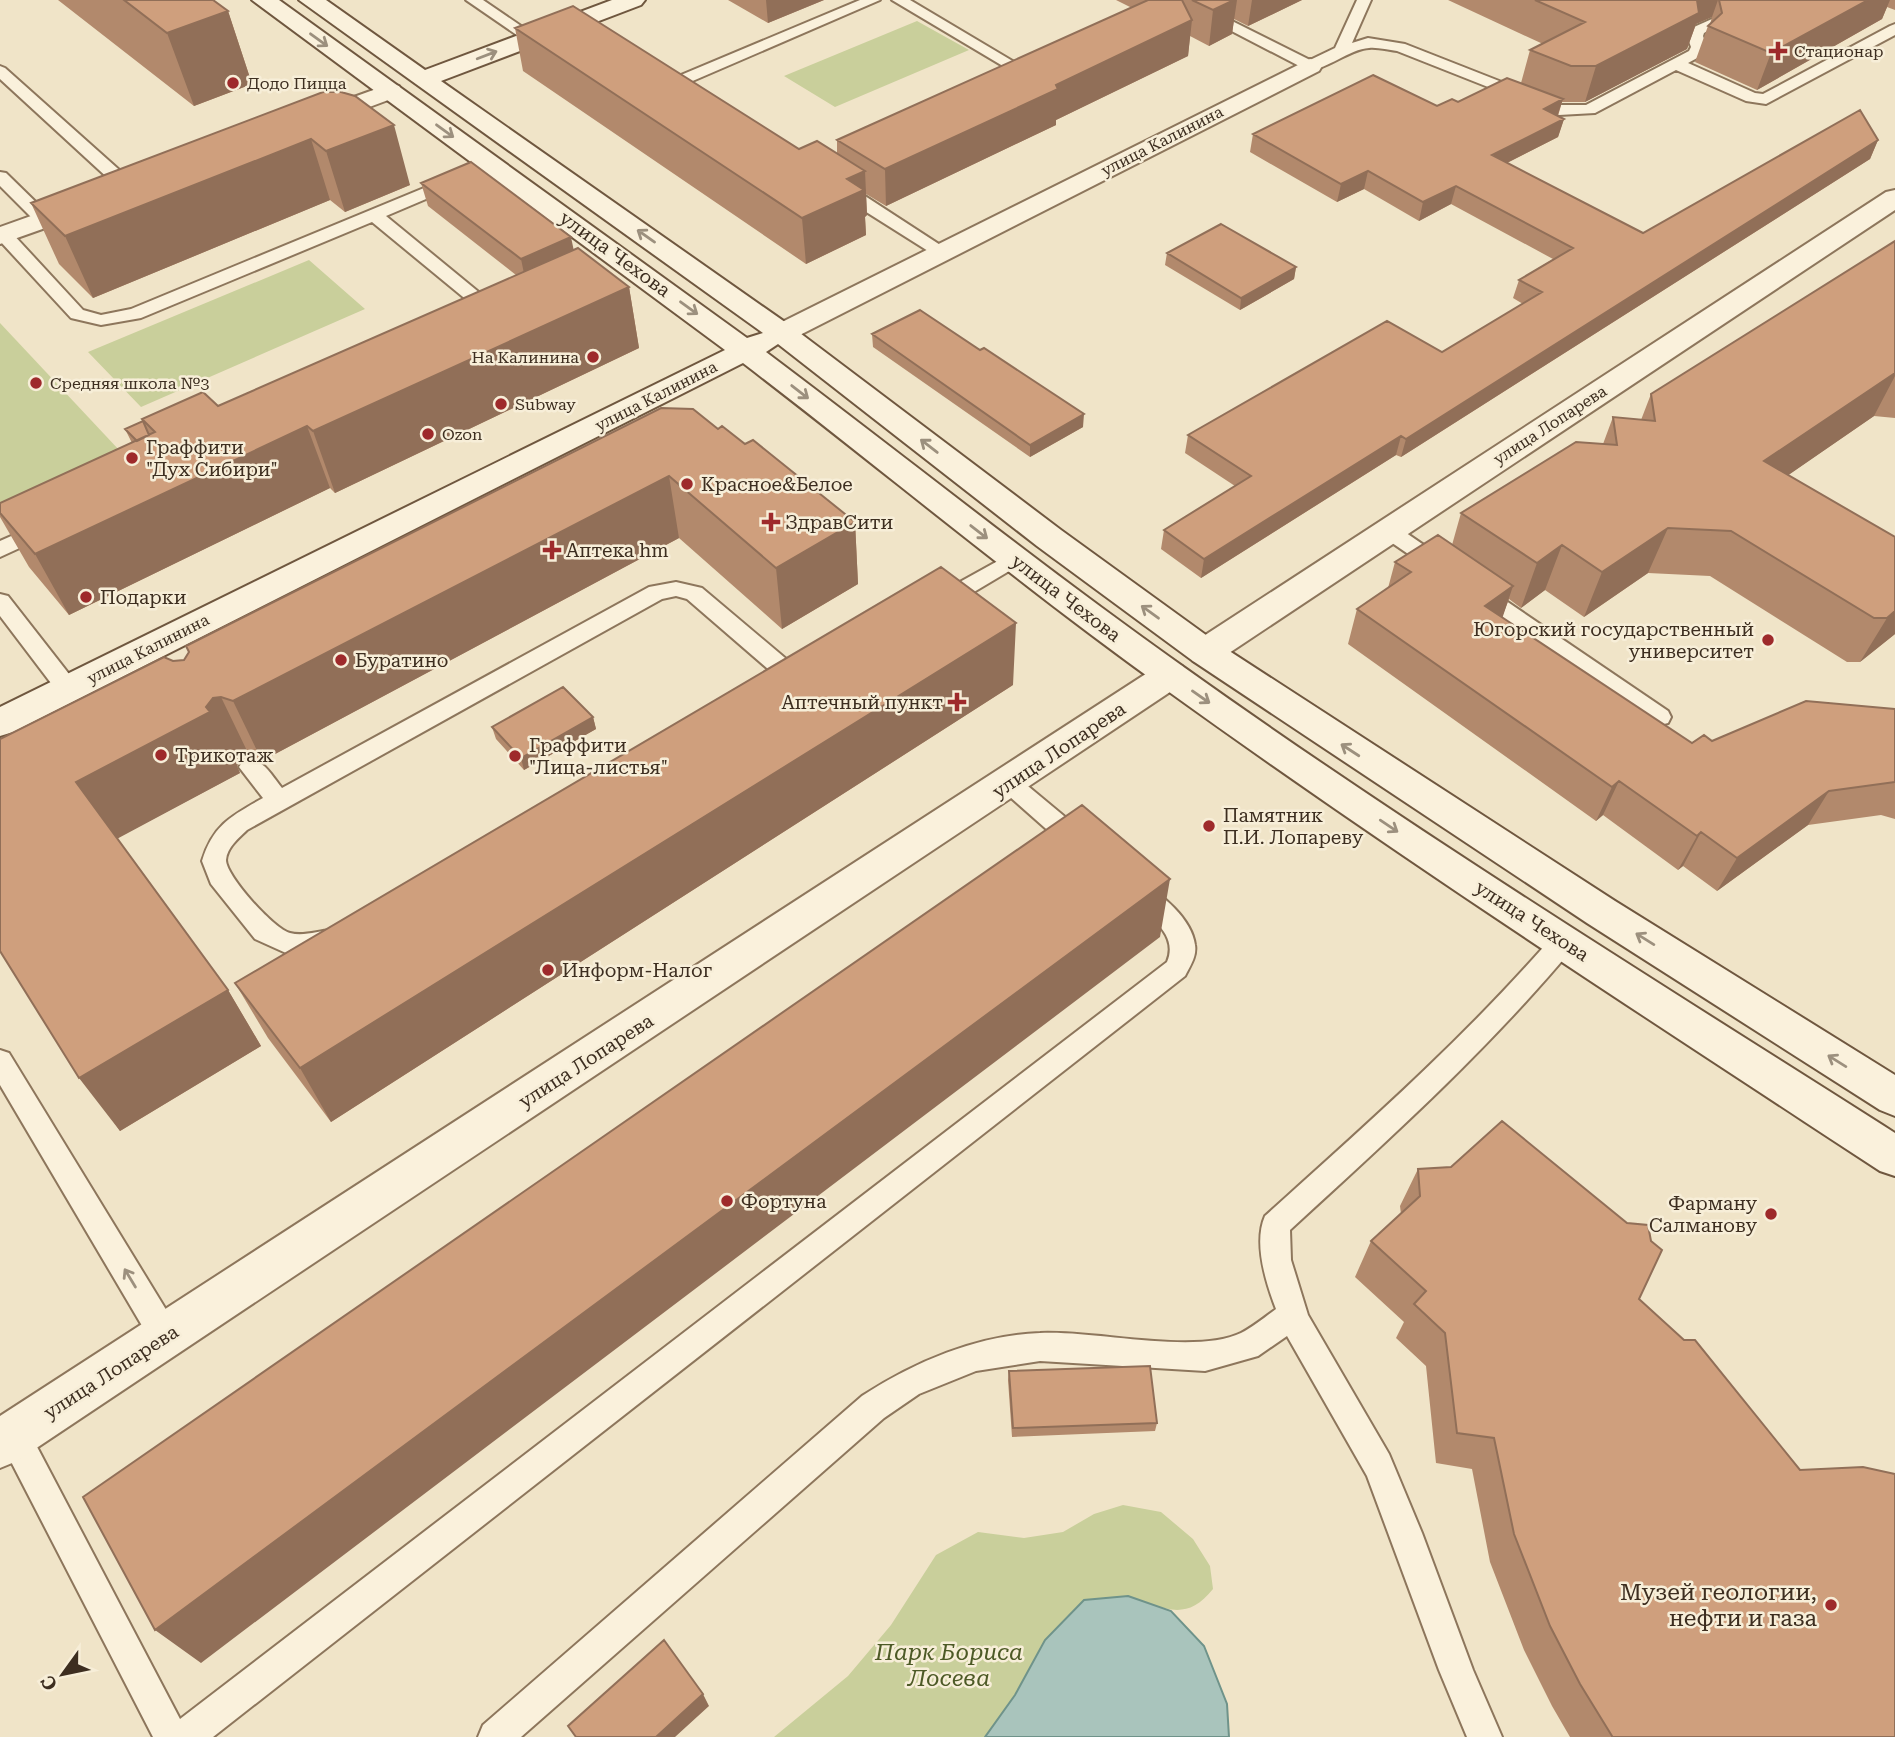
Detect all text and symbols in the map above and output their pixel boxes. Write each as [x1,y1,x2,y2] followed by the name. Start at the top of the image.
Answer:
[309,33,328,47] one-way arrow
[1768,41,1788,61] marker: Стационар
[1794,42,1883,61] place label: Стационар
[476,48,498,61] one-way arrow
[247,74,347,93] place label: Додо Пицца
[225,75,241,91] marker: Додо Пицца
[1098,102,1226,180] street label: улица Калинина
[435,124,454,139] one-way arrow
[555,206,675,302] street label: улица Чехова
[637,229,656,243] one-way arrow
[679,301,698,316] one-way arrow
[472,348,579,367] place label: На Калинина
[585,349,601,365] marker: На Калинина
[592,357,720,435] street label: улица Калинина
[50,374,210,393] place label: Средняя школа №3
[28,375,44,391] marker: Средняя школа №3
[1490,381,1610,469] street label: улица Лопарева
[790,385,809,400] one-way arrow
[515,395,576,414] place label: Subway
[493,396,509,412] marker: Subway
[442,425,482,444] place label: Ozon
[420,426,436,442] marker: Ozon
[146,436,278,481] place label: Граффити "Дух Сибири"
[920,438,939,453] one-way arrow
[124,450,140,466] marker: Граффити "Дух Сибири"
[701,473,853,496] place label: Красное&Белое
[679,476,695,492] marker: Красное&Белое
[785,511,893,534] place label: ЗдравСити
[763,514,779,530] marker: ЗдравСити
[970,525,988,540] one-way arrow
[566,539,669,562] place label: Аптека hm
[544,542,560,558] marker: Аптека hm
[1007,549,1126,647] street label: улица Чехова
[100,586,187,609] place label: Подарки
[78,589,94,605] marker: Подарки
[1141,605,1160,619] one-way arrow
[84,610,212,688] street label: улица Калинина
[1473,618,1754,663] place label: Югорский государственный университет
[1760,632,1776,648] marker: Югорский государственный университет
[355,649,448,672] place label: Буратино
[333,652,349,668] marker: Буратино
[1191,690,1210,705] one-way arrow
[781,691,943,714] place label: Аптечный пункт
[949,694,965,710] marker: Аптечный пункт
[988,697,1131,803] street label: улица Лопарева
[529,734,668,779] place label: Граффити "Лица-листья"
[1341,743,1361,757] one-way arrow
[175,744,274,767] place label: Трикотаж
[153,747,169,763] marker: Трикотаж
[507,748,523,764] marker: Граффити "Лица-листья"
[1223,804,1364,849] place label: Памятник П.И. Лопареву
[1201,818,1217,834] marker: Памятник П.И. Лопареву
[1379,819,1398,833] one-way arrow
[1471,876,1594,967] street label: улица Чехова
[1635,932,1655,946] one-way arrow
[562,959,712,982] place label: Информ-Налог
[540,962,556,978] marker: Информ-Налог
[514,1009,658,1113] street label: улица Лопарева
[1828,1053,1848,1067] one-way arrow
[741,1190,827,1213] place label: Фортуна
[1649,1192,1758,1237] place label: Фарману Салманову
[719,1193,735,1209] marker: Фортуна
[1763,1206,1779,1222] marker: Фарману Салманову
[123,1268,137,1288] one-way arrow
[39,1320,183,1424] street label: улица Лопарева
[1620,1579,1818,1632] place label: Музей геологии, нефти и газа
[1823,1597,1839,1613] marker: Музей геологии, нефти и газа
[28,1639,98,1709] north arrow
[874,1639,1023,1692] park label: Парк Бориса Лосева
[36,1671,62,1695] text: С

